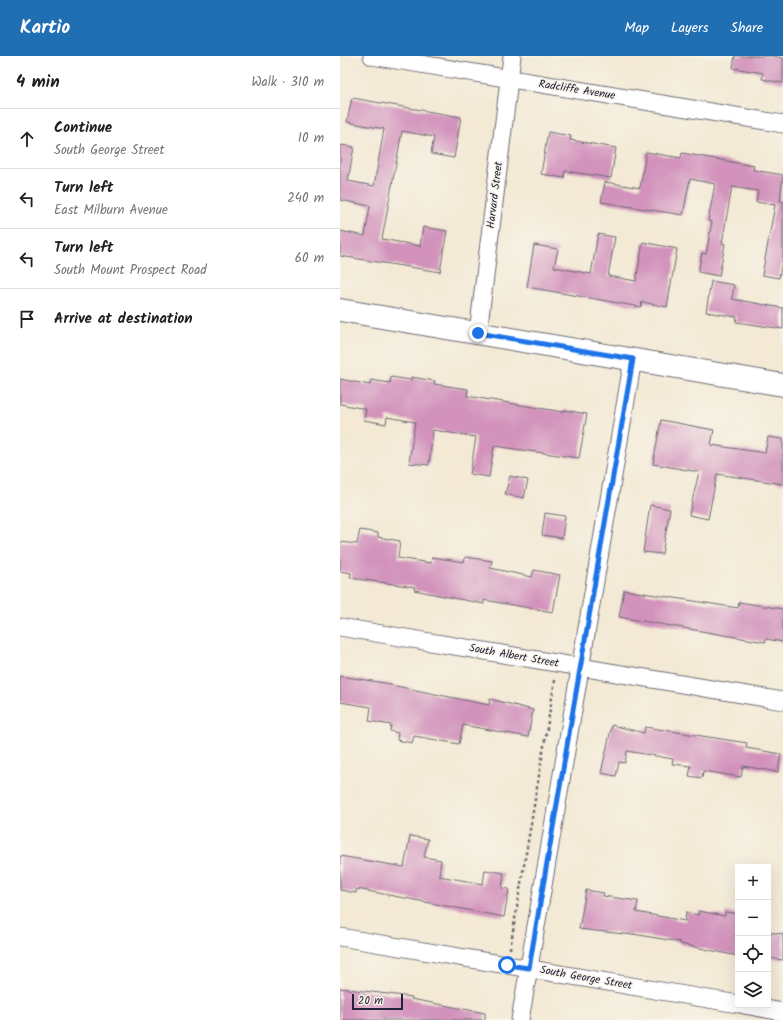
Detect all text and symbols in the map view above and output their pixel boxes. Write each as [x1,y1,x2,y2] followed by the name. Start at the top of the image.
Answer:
[20,13,70,43] text: Kartio
[625,17,649,39] text: Map
[671,17,709,39] text: Layers
[731,17,763,39] text: Share
[16,69,60,96] text: 4 min
[251,72,324,93] text: Walk · 310 m
[537,75,617,105] street label: Radcliffe Avenue
[54,116,112,140] text: Continue
[16,128,38,150] icon: ahead
[298,128,324,149] text: 10 m
[54,140,164,161] text: South George Street
[482,160,508,230] street label: Harvard Street
[54,176,114,200] text: Turn left
[16,188,38,210] icon: left
[287,188,324,209] text: 240 m
[54,200,168,221] text: East Milburn Avenue
[54,236,114,260] text: Turn left
[16,248,38,270] icon: left
[295,248,324,269] text: 60 m
[54,260,207,281] text: South Mount Prospect Road
[54,307,193,331] text: Arrive at destination
[16,308,38,330] icon: arrive
[469,324,487,342] route end
[468,639,561,673] street label: South Albert Street
[735,864,771,1008] map controls
[735,864,771,900] button: +
[735,900,771,936] button: −
[735,936,771,972] button: locate
[498,956,516,974] route start
[538,961,634,995] street label: South George Street
[735,972,771,1008] button: layers
[352,992,403,1011] scale bar
[358,992,383,1010] text: 20 m

